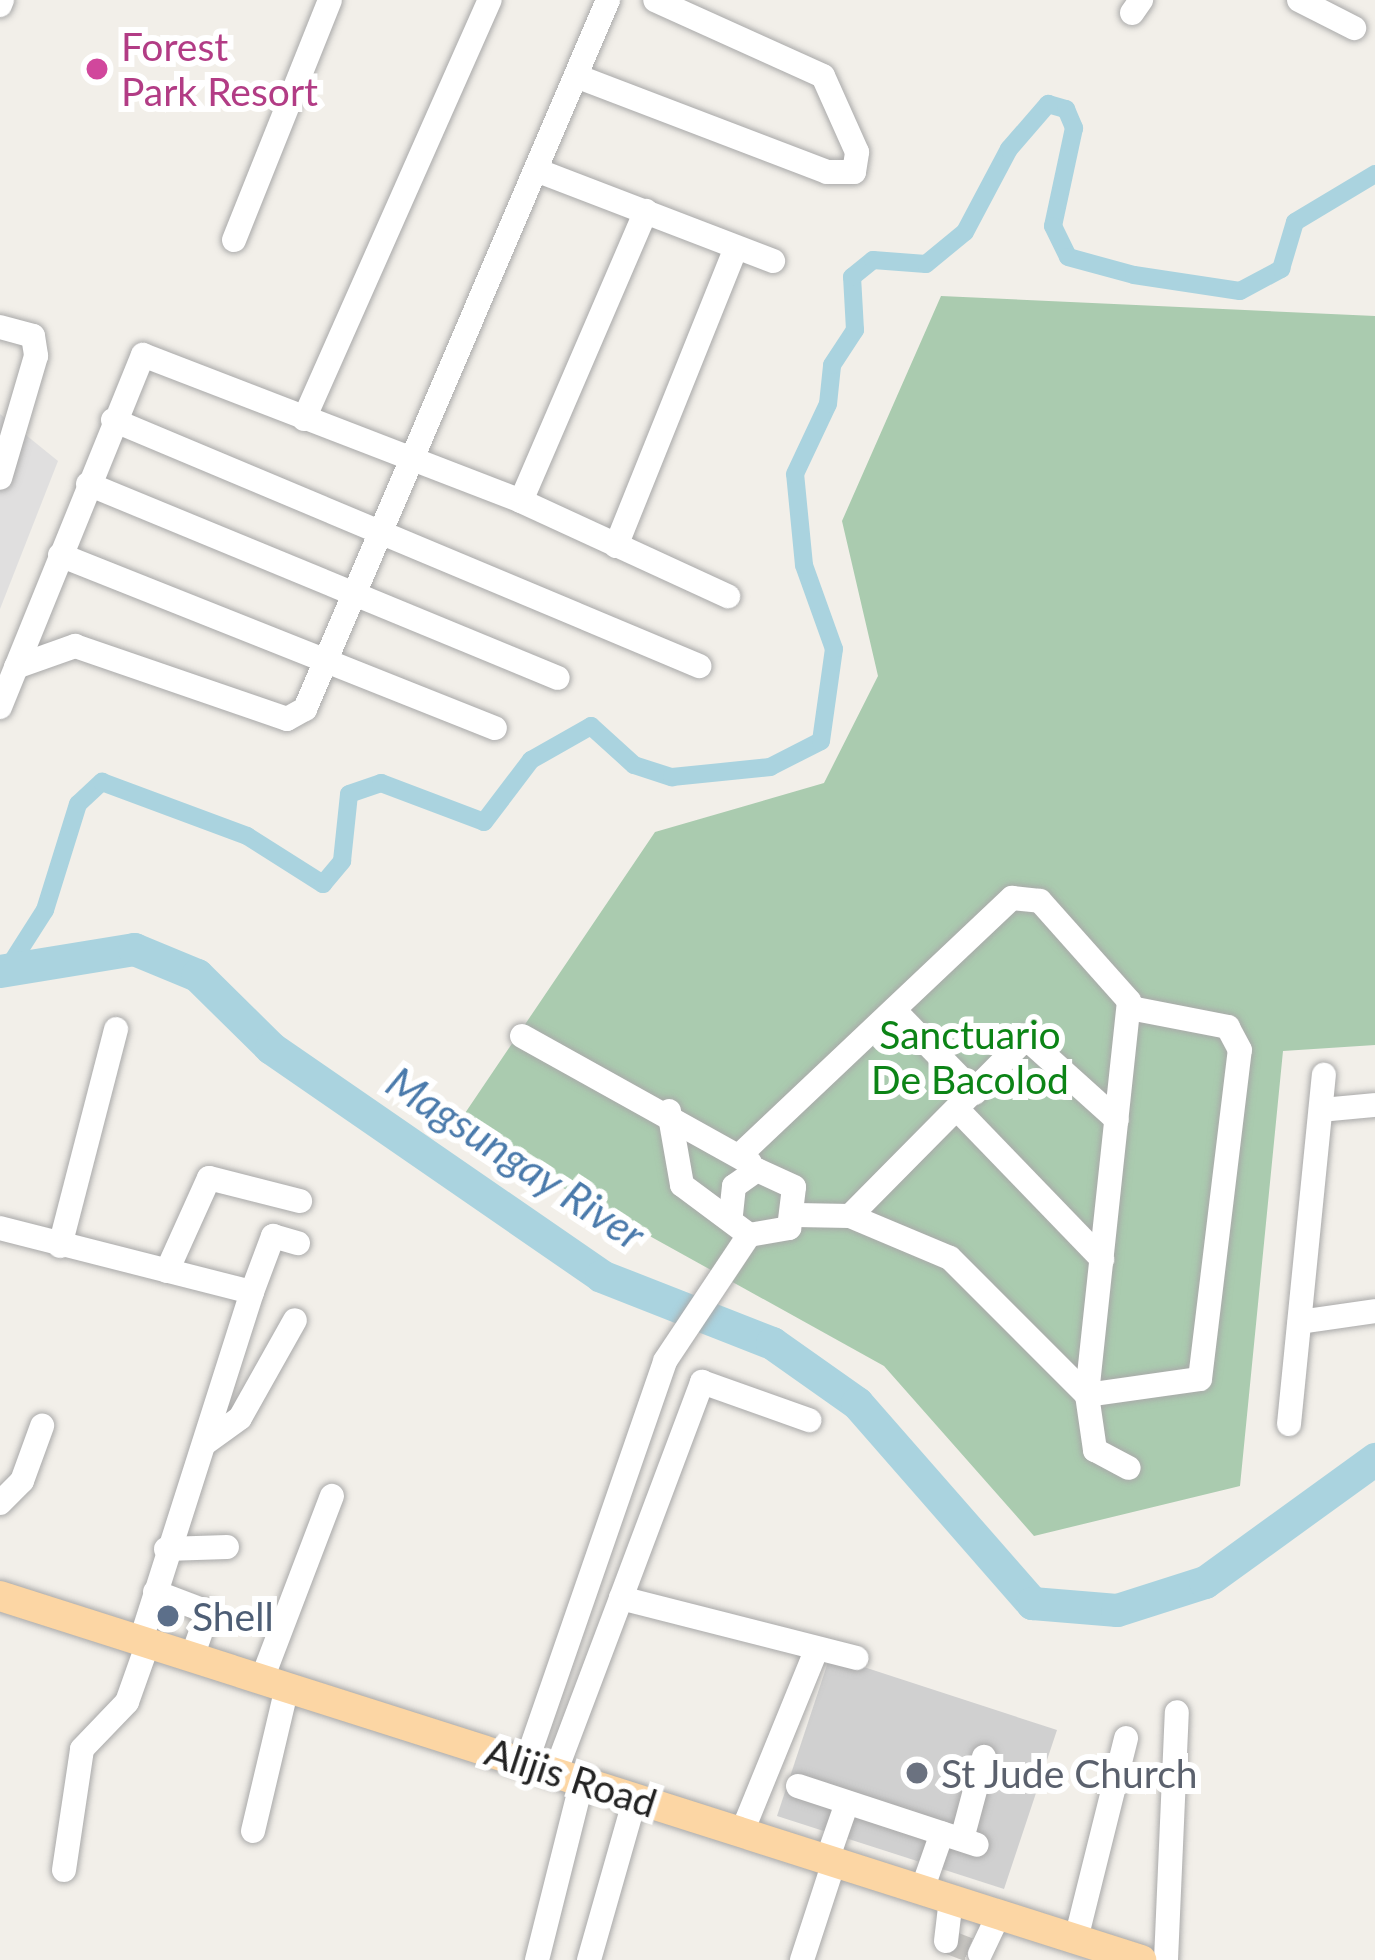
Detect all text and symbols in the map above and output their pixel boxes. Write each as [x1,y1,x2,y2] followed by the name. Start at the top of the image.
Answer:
[121,24,318,115] place label: Forest Park Resort
[84,56,110,82] marker: Forest Park Resort
[871,1012,1069,1103] park label: Sanctuario De Bacolod
[377,1056,655,1260] water label: Magsungay River
[192,1593,274,1639] place label: Shell
[155,1603,181,1629] marker: Shell
[480,1727,662,1827] street label: Alijis Road
[941,1750,1199,1796] place label: St Jude Church
[904,1760,930,1786] marker: St Jude Church

